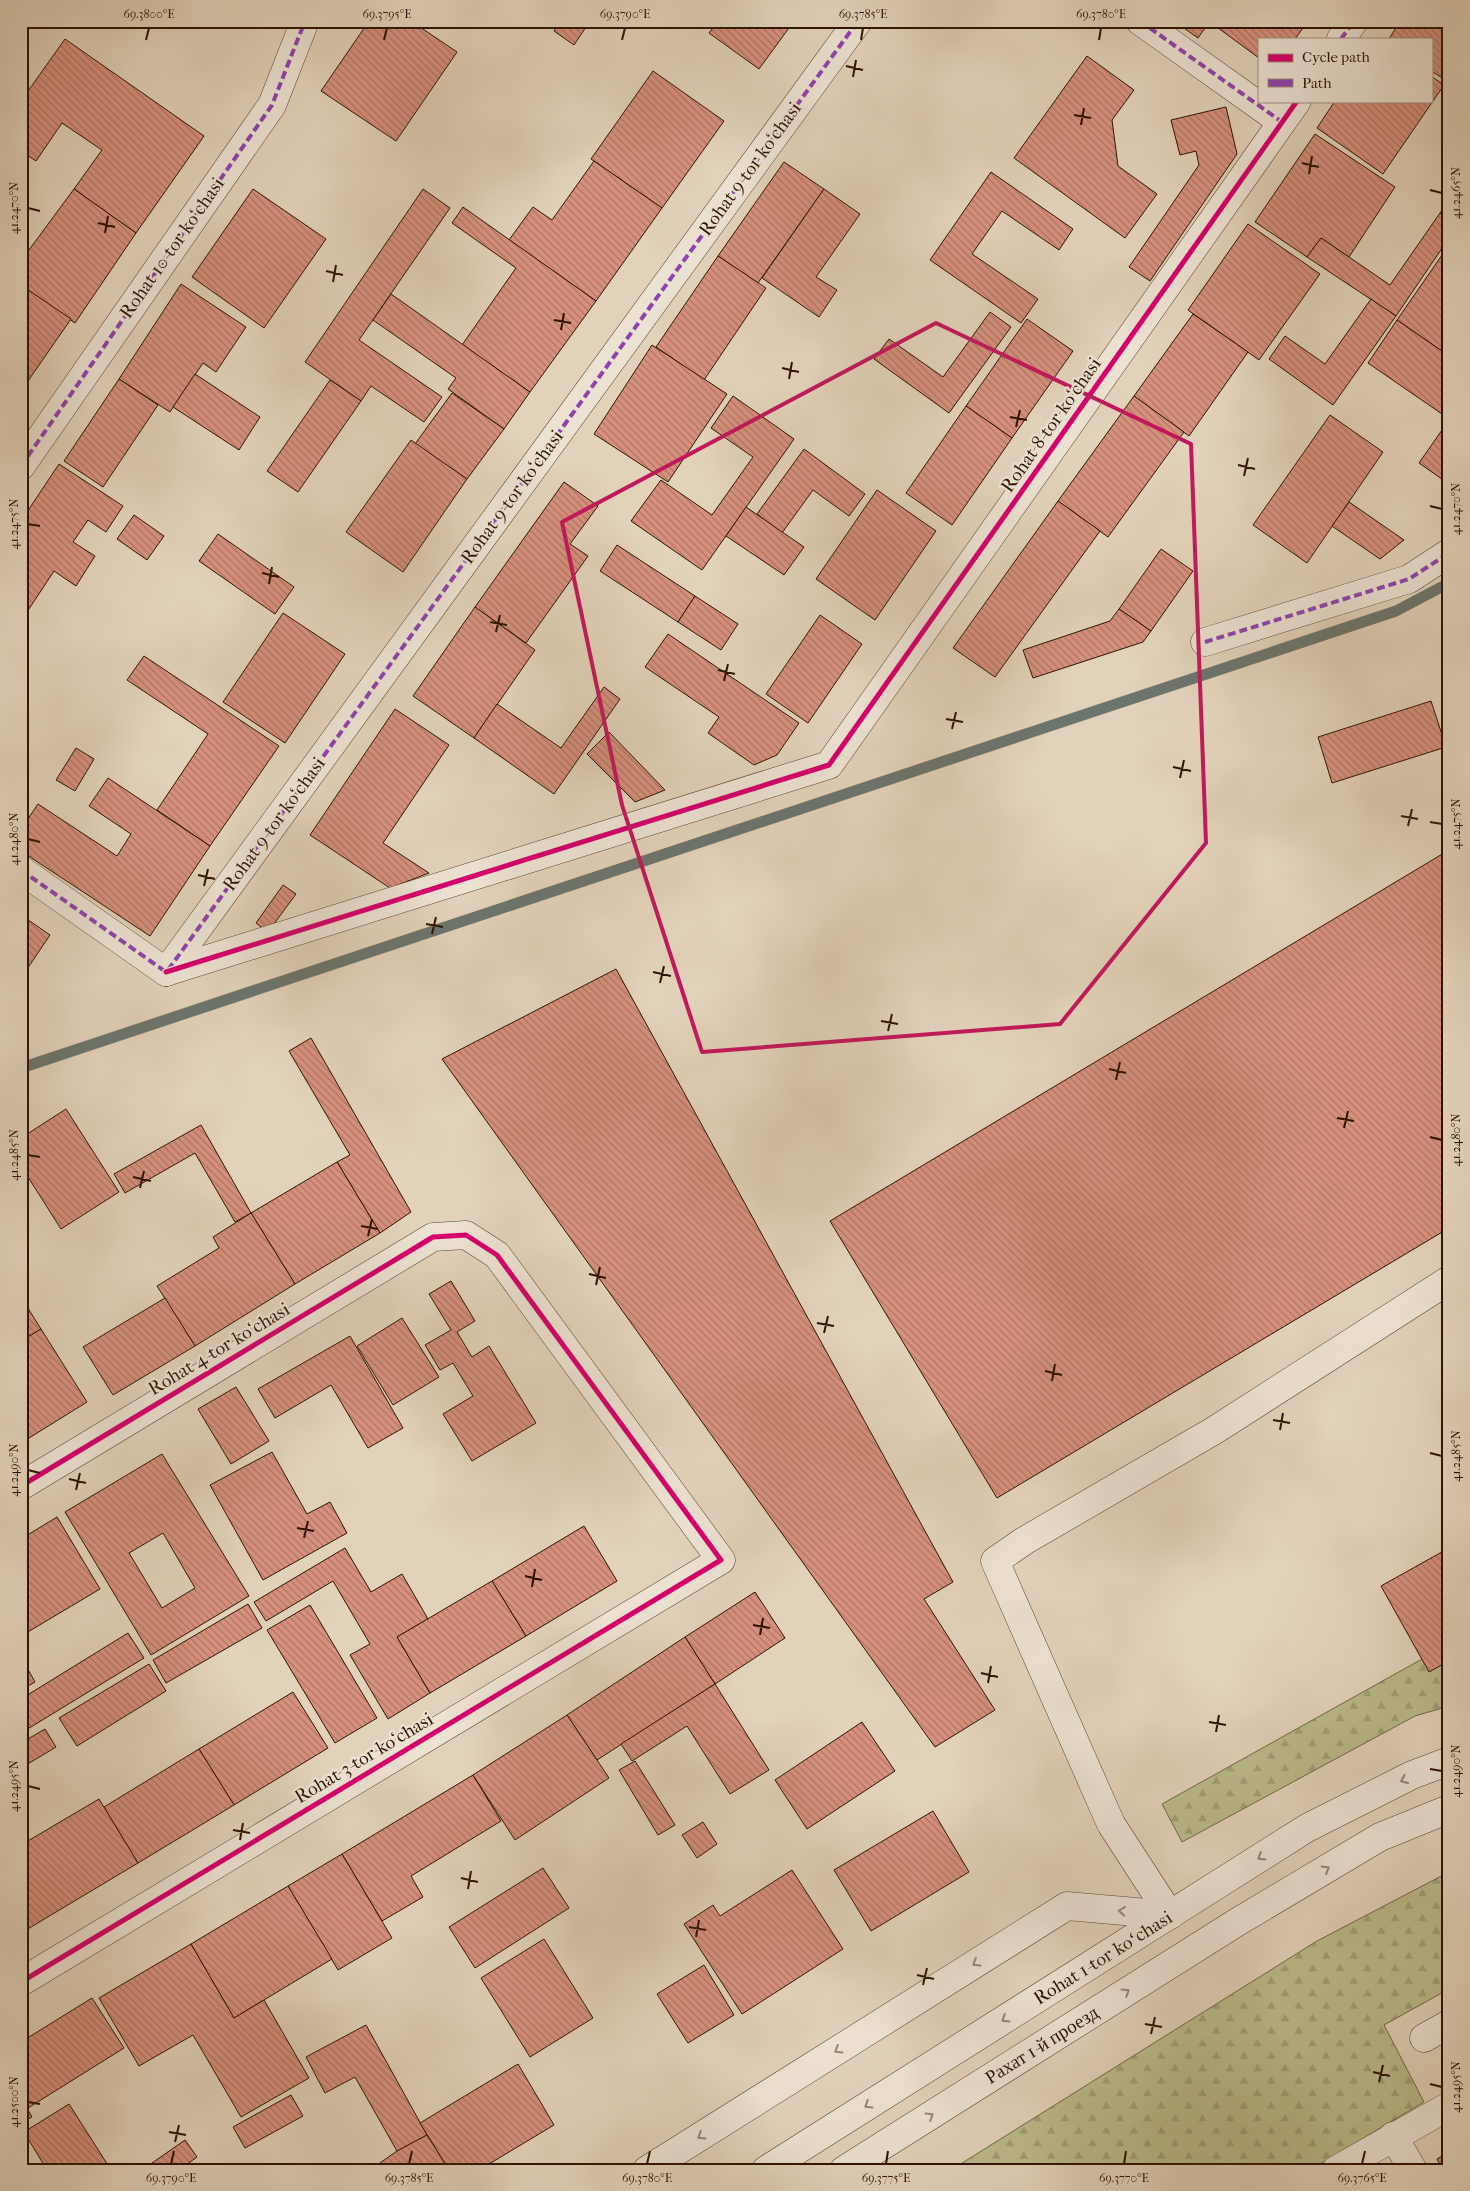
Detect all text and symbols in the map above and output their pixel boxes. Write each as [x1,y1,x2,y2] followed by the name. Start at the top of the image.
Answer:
[124,7,175,21] text: 69.3800°E
[363,7,412,21] text: 69.3795°E
[600,7,650,21] text: 69.3790°E
[839,7,887,21] text: 69.3785°E
[1076,7,1126,21] text: 69.3780°E
[1258,38,1432,102] legend
[1302,48,1370,66] text: Cycle path
[1302,74,1332,92] text: Path
[694,98,806,240] street label: Rohat 9-tor ko‘chasi
[1449,167,1463,219] text: 41.2465°N
[115,173,229,323] street label: Rohat 10-tor ko‘chasi
[7,182,21,234] text: 41.2470°N
[996,353,1106,497] street label: Rohat 8-tor ko‘chasi
[456,426,568,568] street label: Rohat 9-tor ko‘chasi
[1449,483,1463,535] text: 41.2470°N
[7,498,21,550] text: 41.2475°N
[218,753,330,895] street label: Rohat 9-tor ko‘chasi
[1449,798,1463,850] text: 41.2475°N
[7,812,21,866] text: 41.2480°N
[1449,1113,1463,1167] text: 41.2480°N
[7,1129,21,1181] text: 41.2485°N
[144,1298,294,1400] street label: Rohat 4-tor ko‘chasi
[1449,1430,1463,1482] text: 41.2485°N
[7,1443,21,1497] text: 41.2490°N
[291,1708,438,1808] street label: Rohat 3-tor ko‘chasi
[1449,1744,1463,1798] text: 41.2490°N
[7,1760,21,1812] text: 41.2495°N
[1400,1773,1409,1783] one-way arrow
[1257,1851,1267,1860] one-way arrow
[1321,1866,1330,1876] one-way arrow
[1118,1905,1126,1916] one-way arrow
[1030,1906,1177,2010] street label: Rohat 1-tor koʻchasi
[972,1957,981,1967] one-way arrow
[1121,1989,1130,1998] one-way arrow
[981,2001,1103,2089] street label: Рахат 1-й проезд
[1002,2013,1011,2022] one-way arrow
[835,2043,844,2053] one-way arrow
[1449,2061,1463,2113] text: 41.2495°N
[7,2076,21,2128] text: 41.2500°N
[864,2099,873,2109] one-way arrow
[924,2112,933,2122] one-way arrow
[697,2130,706,2139] one-way arrow
[146,2171,196,2185] text: 69.3790°E
[385,2171,433,2185] text: 69.3785°E
[622,2171,672,2185] text: 69.3780°E
[862,2171,910,2185] text: 69.3775°E
[1099,2171,1149,2185] text: 69.3770°E
[1337,2171,1387,2185] text: 69.3765°E

